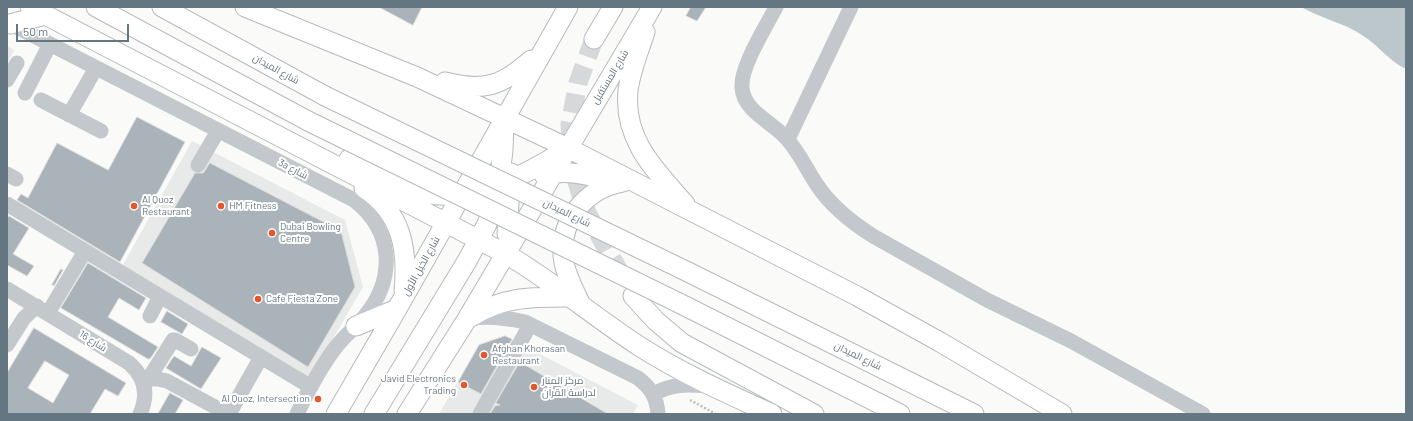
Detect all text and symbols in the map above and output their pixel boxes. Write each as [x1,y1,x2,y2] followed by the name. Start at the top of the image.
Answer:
[18,16,131,42] scale bar
[23,24,48,38] text: 50 m
[589,48,631,106] street label: شارع المستقبل
[251,51,301,87] street label: شارع الميدان
[276,156,310,182] street label: 3a شارع
[142,194,190,218] place label: Al Quoz Restaurant
[541,196,593,230] street label: شارع الميدان
[229,200,277,212] place label: HM Fitness
[129,201,139,211] marker: Al Quoz Restaurant
[216,201,226,211] marker: HM Fitness
[280,221,341,244] place label: Dubai Bowling Centre
[267,228,277,238] marker: Dubai Bowling Centre
[400,234,442,298] street label: شارع الخيل الأول
[266,293,338,305] place label: Cafe Fiesta Zone
[253,294,263,304] marker: Cafe Fiesta Zone
[77,328,109,354] street label: شارع 16
[832,339,884,373] street label: شارع الميدان
[492,343,565,366] place label: Afghan Khorasan Restaurant
[479,350,489,360] marker: Afghan Khorasan Restaurant
[381,373,456,396] place label: Javid Electronics Trading
[542,375,596,398] place label: مركز المنار لدراسة القرآن
[459,380,469,390] marker: Javid Electronics Trading
[529,382,539,392] marker: مركز المنار لدراسة القرآن
[221,393,310,405] place label: Al Quoz, Intersection
[313,394,323,404] marker: Al Quoz, Intersection

